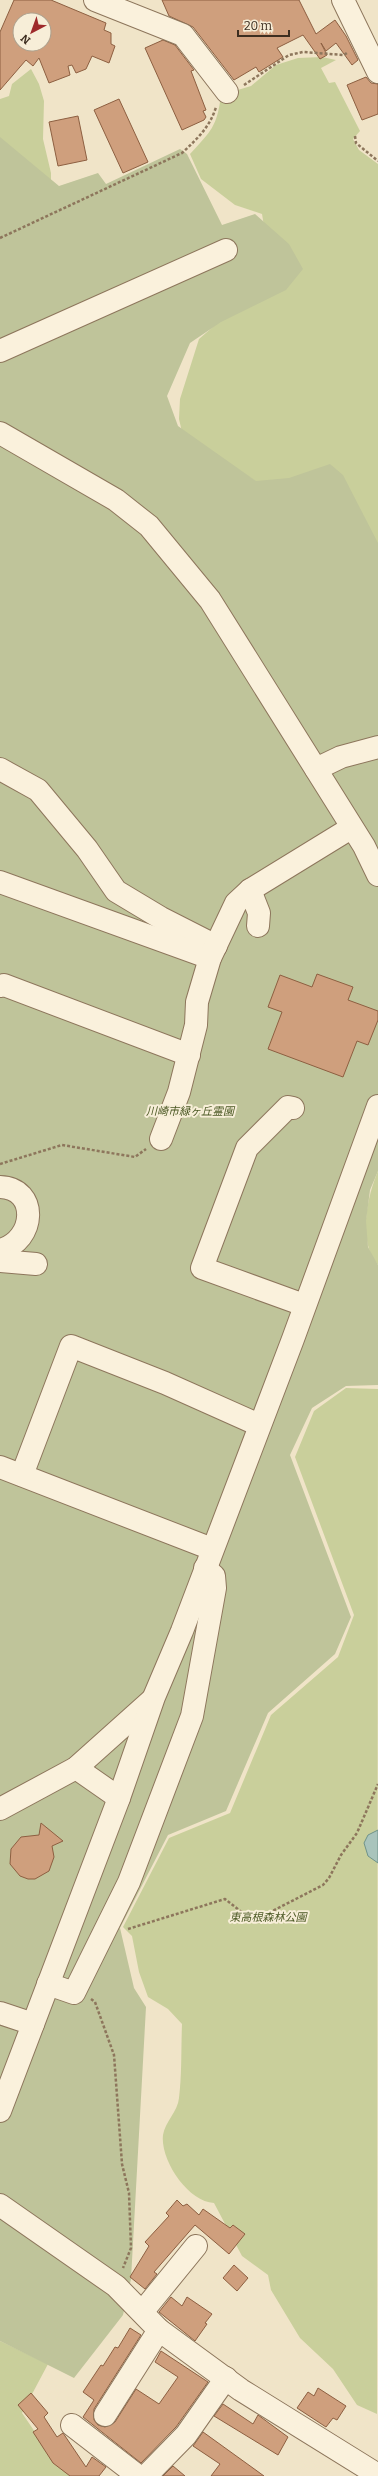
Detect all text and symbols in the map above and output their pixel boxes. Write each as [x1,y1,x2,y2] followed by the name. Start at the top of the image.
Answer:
[12,12,52,52] north arrow
[238,12,289,38] scale bar
[244,19,273,33] text: 20 m
[18,31,33,47] text: N
[146,1105,236,1118] park label: 川崎市緑ヶ丘霊園
[230,1911,308,1924] park label: 東高根森林公園

